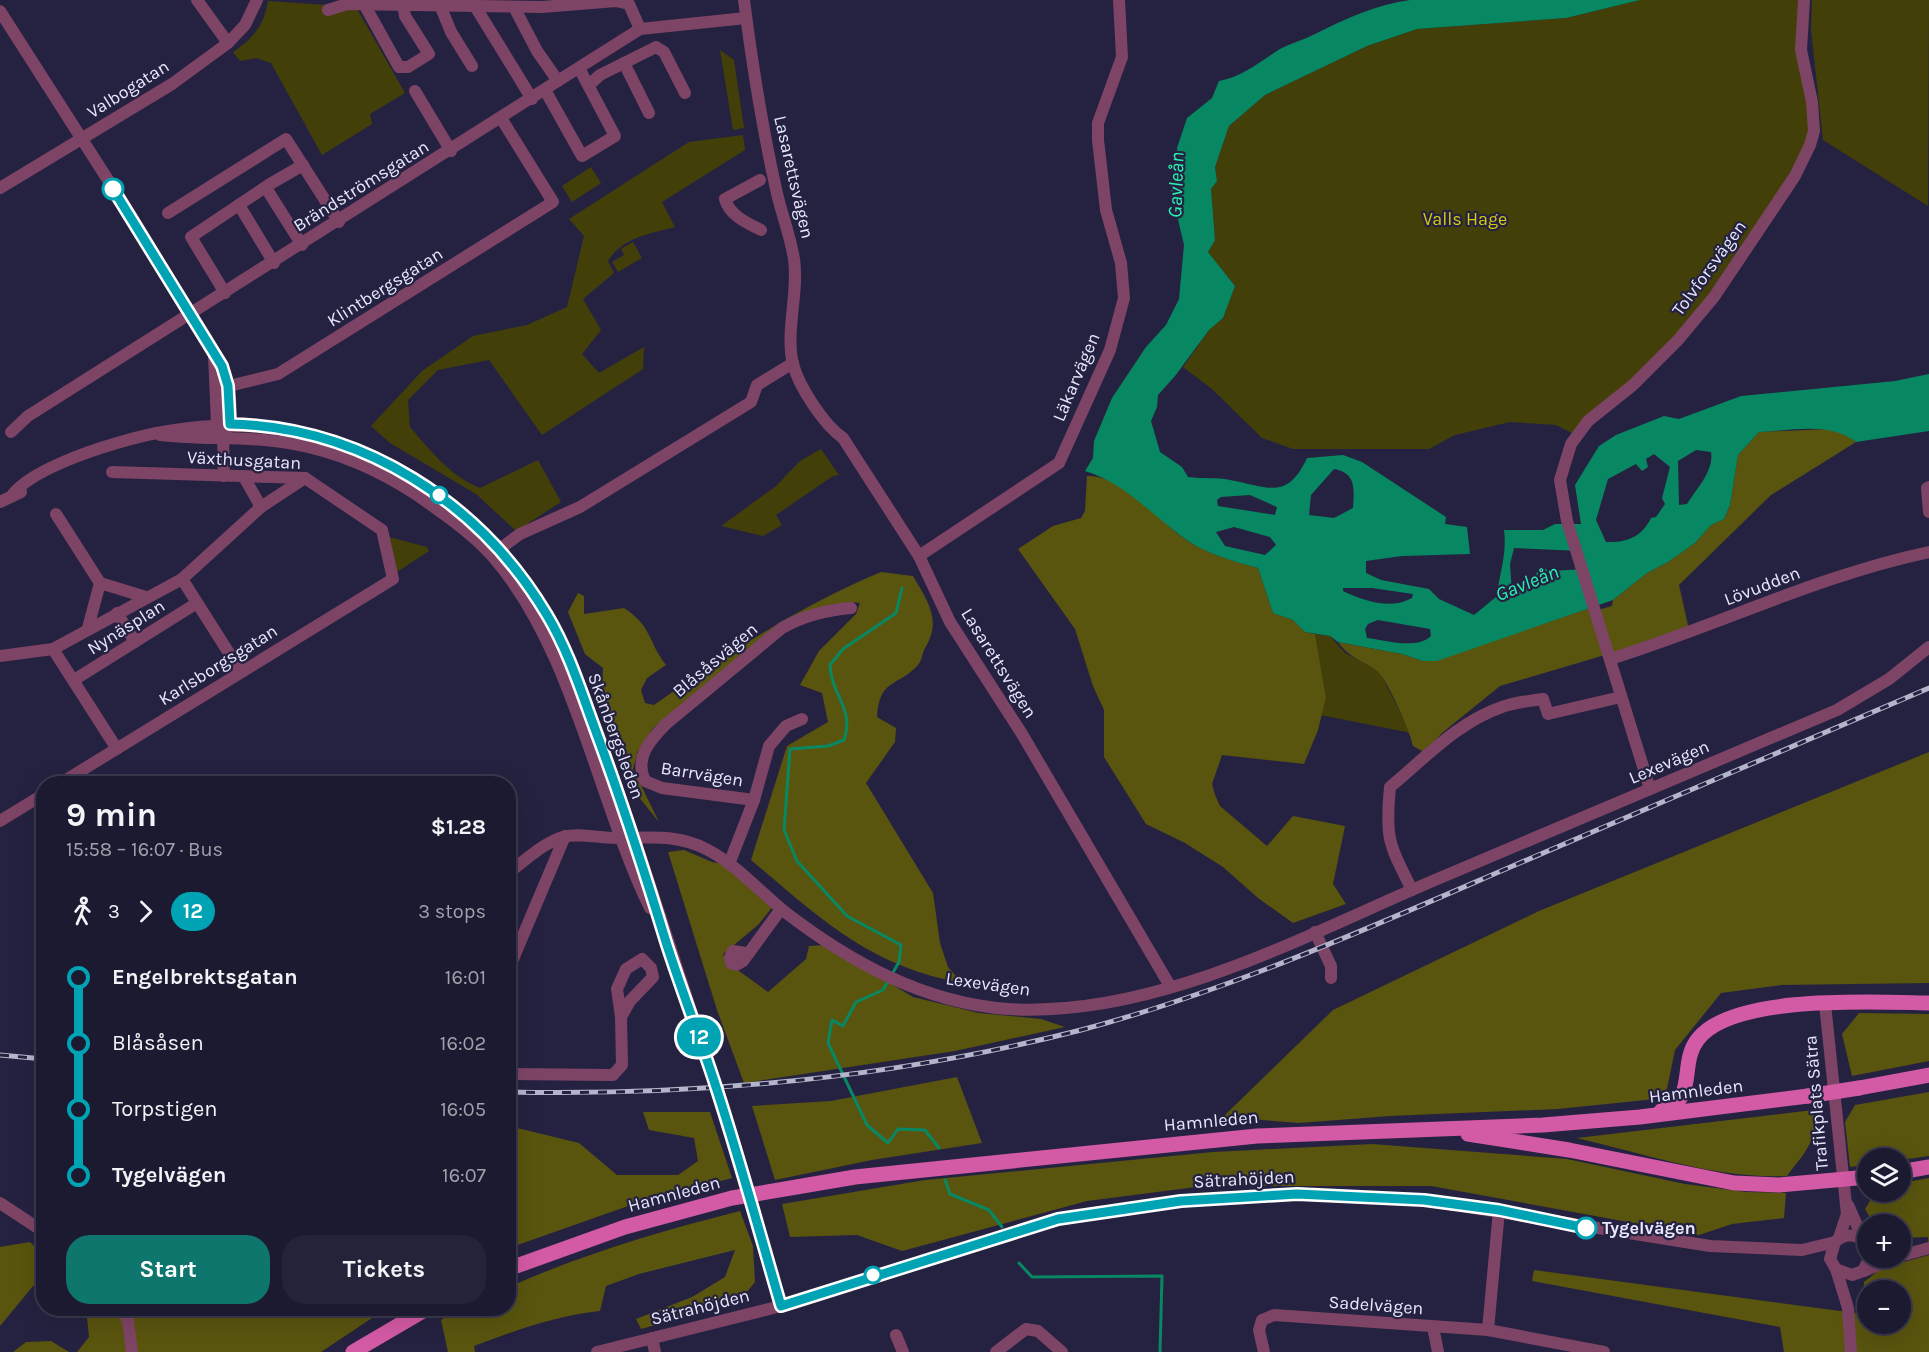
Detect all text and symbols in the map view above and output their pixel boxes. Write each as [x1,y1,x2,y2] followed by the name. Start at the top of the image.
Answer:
[83,55,173,123] street label: Valbogatan
[769,113,819,241] street label: Lasarettsvägen
[289,135,433,237] street label: Brändströmsgatan
[1163,152,1189,218] water label: Gavleån
[102,178,124,200] unlabelled marker
[1423,208,1507,230] park label: Valls Hage
[1667,216,1751,320] street label: Tolvforsvägen
[323,243,447,331] street label: Klintbergsgatan
[1047,329,1105,425] street label: Läkarvägen
[186,446,302,474] street label: Växthusgatan
[430,486,448,504] unlabelled marker
[1492,560,1562,606] water label: Gavleån
[1721,561,1803,611] street label: Lövudden
[83,595,169,659] street label: Nynäsplan
[956,604,1042,722] street label: Lasarettsvägen
[668,618,762,702] street label: Blåsåsvägen
[155,620,281,710] street label: Karlsborgsgatan
[583,670,649,802] street label: Skånbergsleden
[1625,735,1713,789] street label: Lexevägen
[659,757,745,791] street label: Barrvägen
[66,796,157,834] text: 9 min
[431,814,486,840] text: $1.28
[66,838,223,861] text: 15:58 – 16:07 · Bus
[66,895,99,928] icon: walk
[129,895,162,928] icon: forward
[183,899,203,923] text: 12
[108,900,120,923] text: 3
[418,900,486,923] text: 3 stops
[112,964,298,990] text: Engelbrektsgatan
[445,966,486,989] text: 16:01
[944,967,1032,1001] street label: Lexevägen
[672,1018,726,1056] line badge: 12
[689,1025,709,1049] text: 12
[112,1030,204,1056] text: Blåsåsen
[440,1032,486,1055] text: 16:02
[1799,1034,1833,1172] street label: Trafikplats Sätra
[1648,1074,1744,1108] street label: Hamnleden
[112,1096,218,1122] text: Torpstigen
[440,1098,486,1121] text: 16:05
[1163,1106,1259,1136] street label: Hamnleden
[1857,1148,1911,1334] map controls
[1857,1148,1911,1202] button: layers
[112,1162,227,1188] text: Tygelvägen
[442,1164,486,1187] text: 16:07
[1193,1165,1295,1193] street label: Sätrahöjden
[625,1171,723,1217] street label: Hamnleden
[1857,1214,1911,1268] button: +
[1575,1217,1597,1239] marker: Tygelvägen
[1602,1217,1696,1239] place label: Tygelvägen
[66,1235,270,1304] button: Start
[282,1235,486,1304] button: Tickets
[864,1266,882,1284] unlabelled marker
[1857,1280,1911,1334] button: −
[648,1284,752,1330] street label: Sätrahöjden
[1328,1291,1424,1319] street label: Sadelvägen

